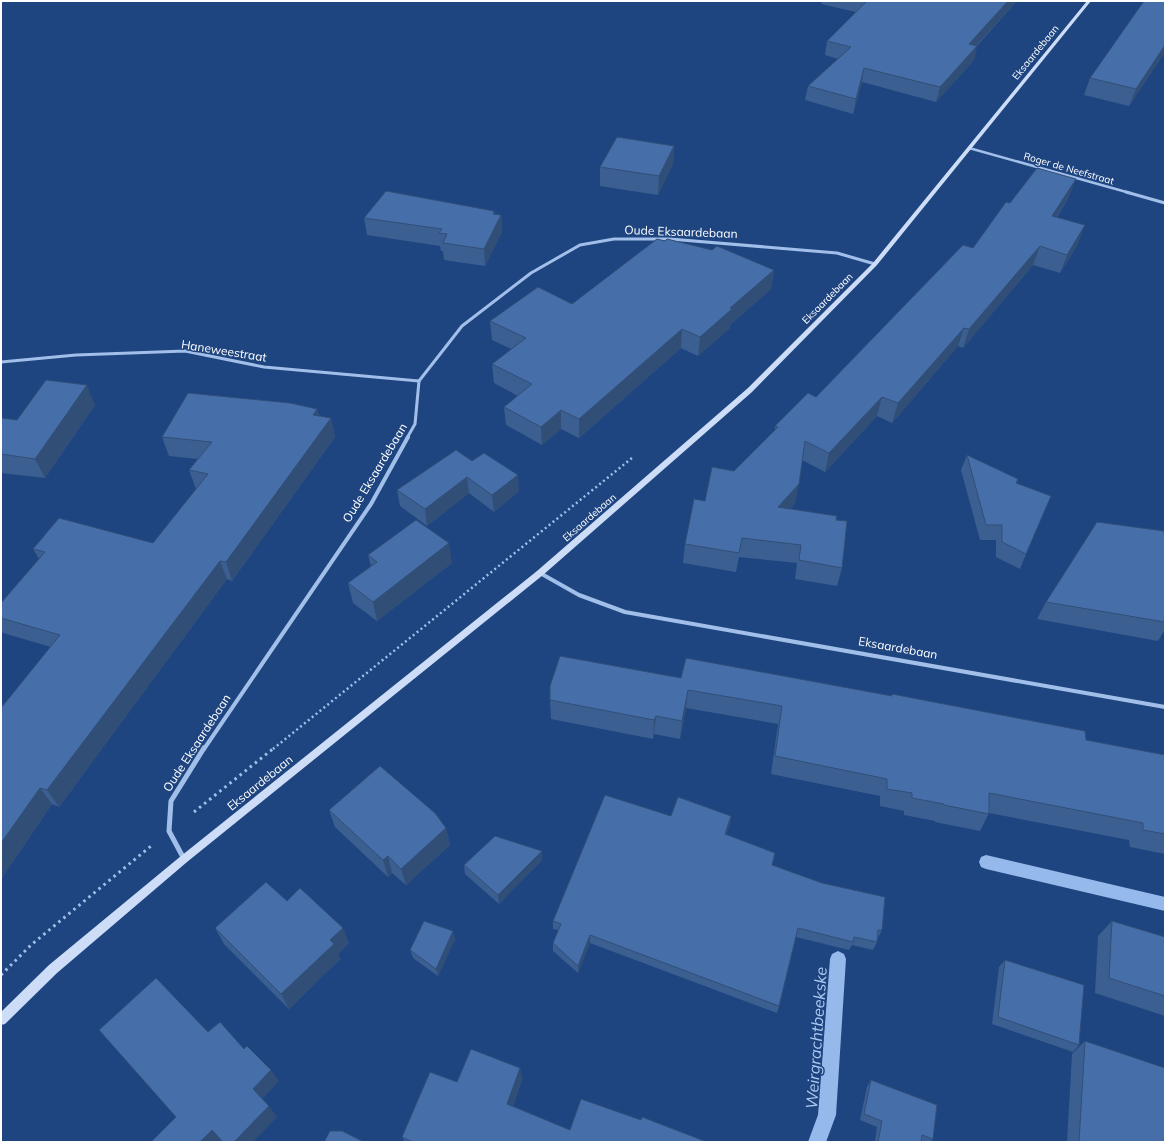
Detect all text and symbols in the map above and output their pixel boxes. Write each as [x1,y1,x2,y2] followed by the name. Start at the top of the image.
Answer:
[1009,22,1062,82] street label: Eksaardebaan
[1022,149,1116,188] street label: Roger de Neefstraat
[624,222,738,241] street label: Oude Eksaardebaan
[799,270,856,327] street label: Eksaardebaan
[180,336,268,365] street label: Haneweestraat
[339,420,410,525] street label: Oude Eksaardebaan
[560,490,619,544] street label: Eksaardebaan
[857,633,939,662] street label: Eksaardebaan
[159,691,234,794] street label: Oude Eksaardebaan
[224,752,296,814] street label: Eksaardebaan
[801,966,831,1110] water label: Weirgrachtbeekske

